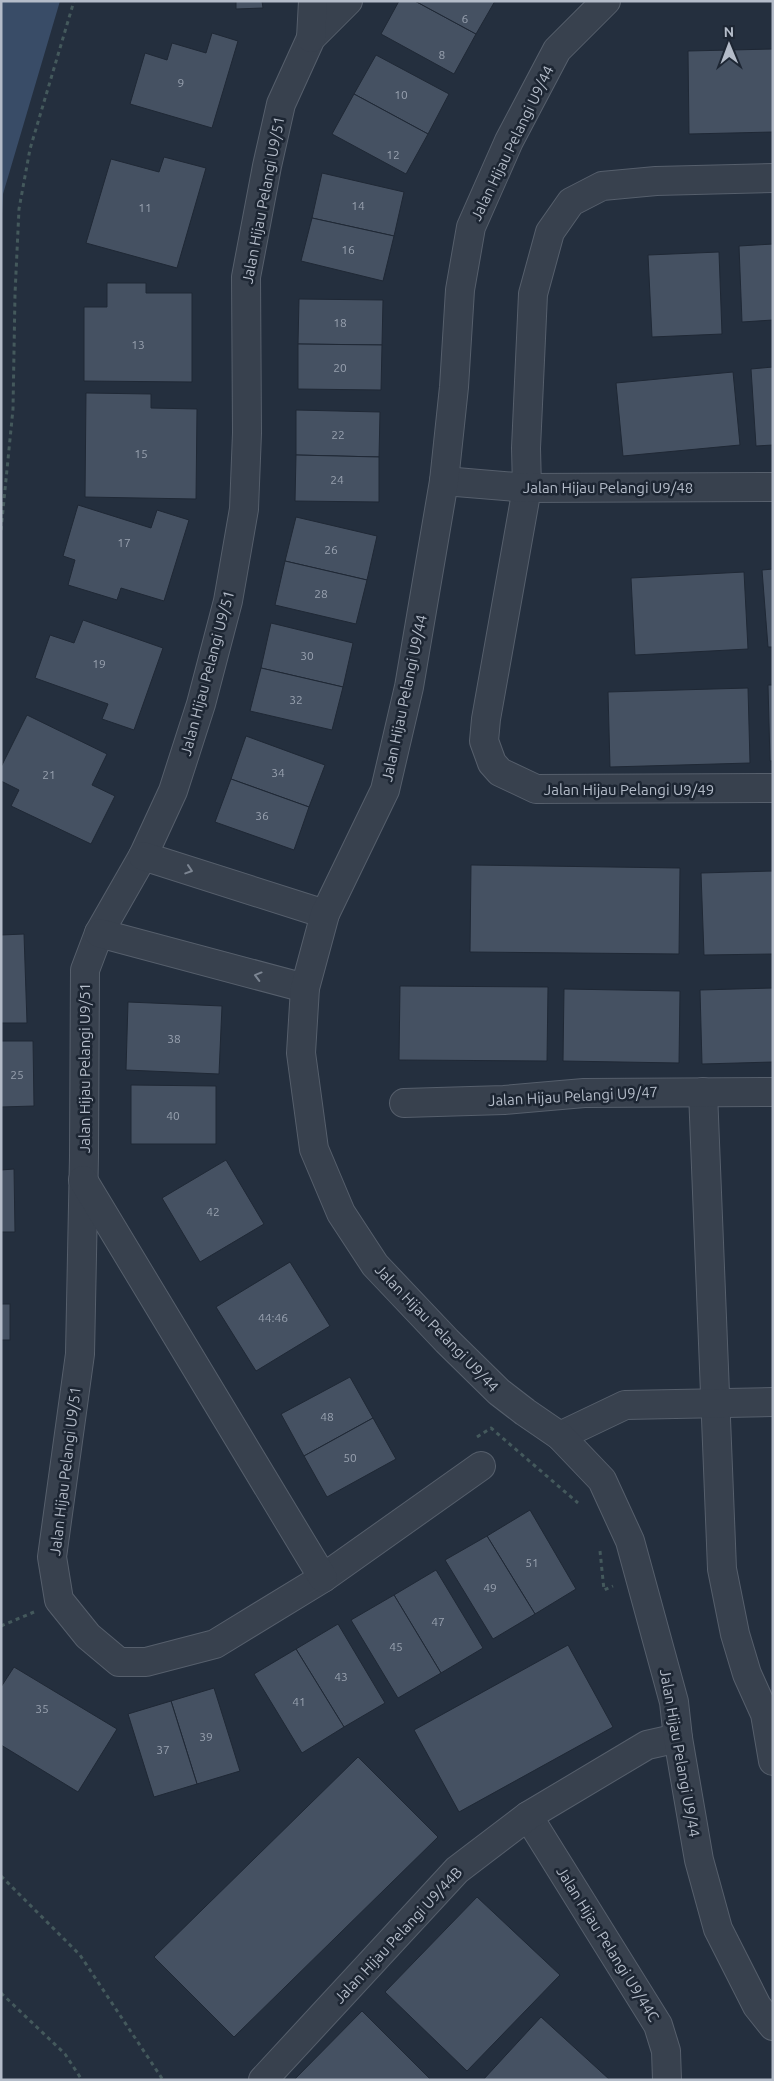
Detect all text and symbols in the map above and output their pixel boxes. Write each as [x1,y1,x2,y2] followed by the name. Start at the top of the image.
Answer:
[462,12,469,25] house number: 6
[704,20,754,70] north arrow
[723,24,734,40] text: N
[439,48,446,61] house number: 8
[467,63,557,223] street label: Jalan Hijau Pelangi U9/44
[178,76,184,89] house number: 9
[394,88,408,101] house number: 10
[238,115,288,285] street label: Jalan Hijau Pelangi U9/51
[386,148,400,161] house number: 12
[351,199,365,212] house number: 14
[138,201,152,214] house number: 11
[341,243,355,256] house number: 16
[333,316,347,329] house number: 18
[131,338,145,351] house number: 13
[333,361,347,374] house number: 20
[331,428,345,441] house number: 22
[134,447,148,460] house number: 15
[330,473,344,486] house number: 24
[523,479,693,496] street label: Jalan Hijau Pelangi U9/48
[117,536,131,549] house number: 17
[324,543,338,556] house number: 26
[314,587,328,600] house number: 28
[177,589,237,757] street label: Jalan Hijau Pelangi U9/51
[378,613,430,783] street label: Jalan Hijau Pelangi U9/44
[300,649,314,662] house number: 30
[92,657,106,670] house number: 19
[289,693,303,706] house number: 32
[271,766,285,779] house number: 34
[42,768,56,781] house number: 21
[544,781,714,798] street label: Jalan Hijau Pelangi U9/49
[255,809,269,822] house number: 36
[185,865,193,875] one-way arrow
[254,971,262,981] one-way arrow
[76,983,93,1153] street label: Jalan Hijau Pelangi U9/51
[167,1032,181,1045] house number: 38
[10,1068,24,1081] house number: 25
[488,1083,658,1109] street label: Jalan Hijau Pelangi U9/47
[166,1109,180,1122] house number: 40
[206,1205,220,1218] house number: 42
[372,1261,502,1395] street label: Jalan Hijau Pelangi U9/44
[258,1311,288,1324] house number: 44:46
[46,1385,84,1557] street label: Jalan Hijau Pelangi U9/51
[320,1410,334,1423] house number: 48
[343,1451,357,1464] house number: 50
[525,1556,539,1569] house number: 51
[483,1581,497,1594] house number: 49
[431,1615,445,1628] house number: 47
[389,1640,403,1653] house number: 45
[657,1668,703,1838] street label: Jalan Hijau Pelangi U9/44
[334,1670,348,1683] house number: 43
[292,1695,306,1708] house number: 41
[35,1702,49,1715] house number: 35
[199,1730,213,1743] house number: 39
[156,1743,170,1756] house number: 37
[330,1863,466,2007] street label: Jalan Hijau Pelangi U9/44B
[553,1863,663,2025] street label: Jalan Hijau Pelangi U9/44C

